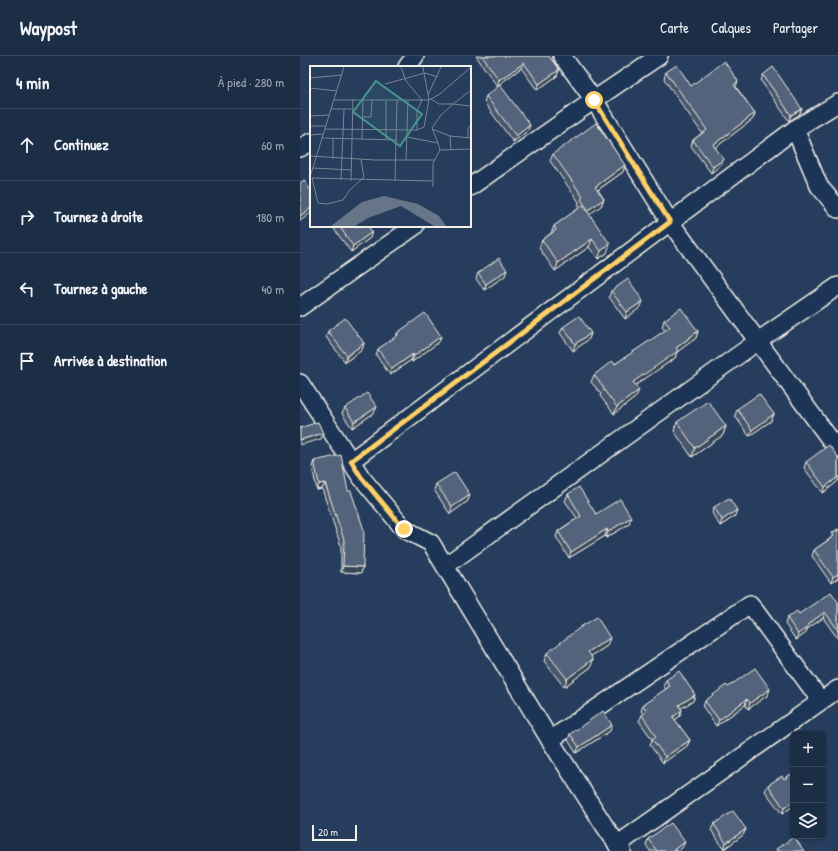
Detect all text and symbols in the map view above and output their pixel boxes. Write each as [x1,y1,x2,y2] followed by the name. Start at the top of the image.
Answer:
[20,15,77,41] text: Waypost
[660,18,689,37] text: Carte
[711,18,751,37] text: Calques
[773,18,818,37] text: Partager
[310,66,471,227] inset map
[16,71,49,94] text: 4 min
[218,73,284,91] text: À pied · 280 m
[585,91,603,109] route start
[16,134,38,156] icon: ahead
[54,134,109,155] text: Continuez
[261,136,284,154] text: 60 m
[16,206,38,228] icon: right
[54,206,143,227] text: Tournez à droite
[256,208,284,226] text: 180 m
[16,278,38,300] icon: left
[54,278,147,299] text: Tournez à gauche
[261,280,284,298] text: 40 m
[16,350,38,372] icon: arrive
[54,350,167,371] text: Arrivée à destination
[395,520,413,538] route end
[790,731,826,839] map controls
[790,731,826,767] button: +
[790,767,826,803] button: −
[790,803,826,839] button: layers
[312,823,357,842] scale bar
[318,825,338,839] text: 20 m

